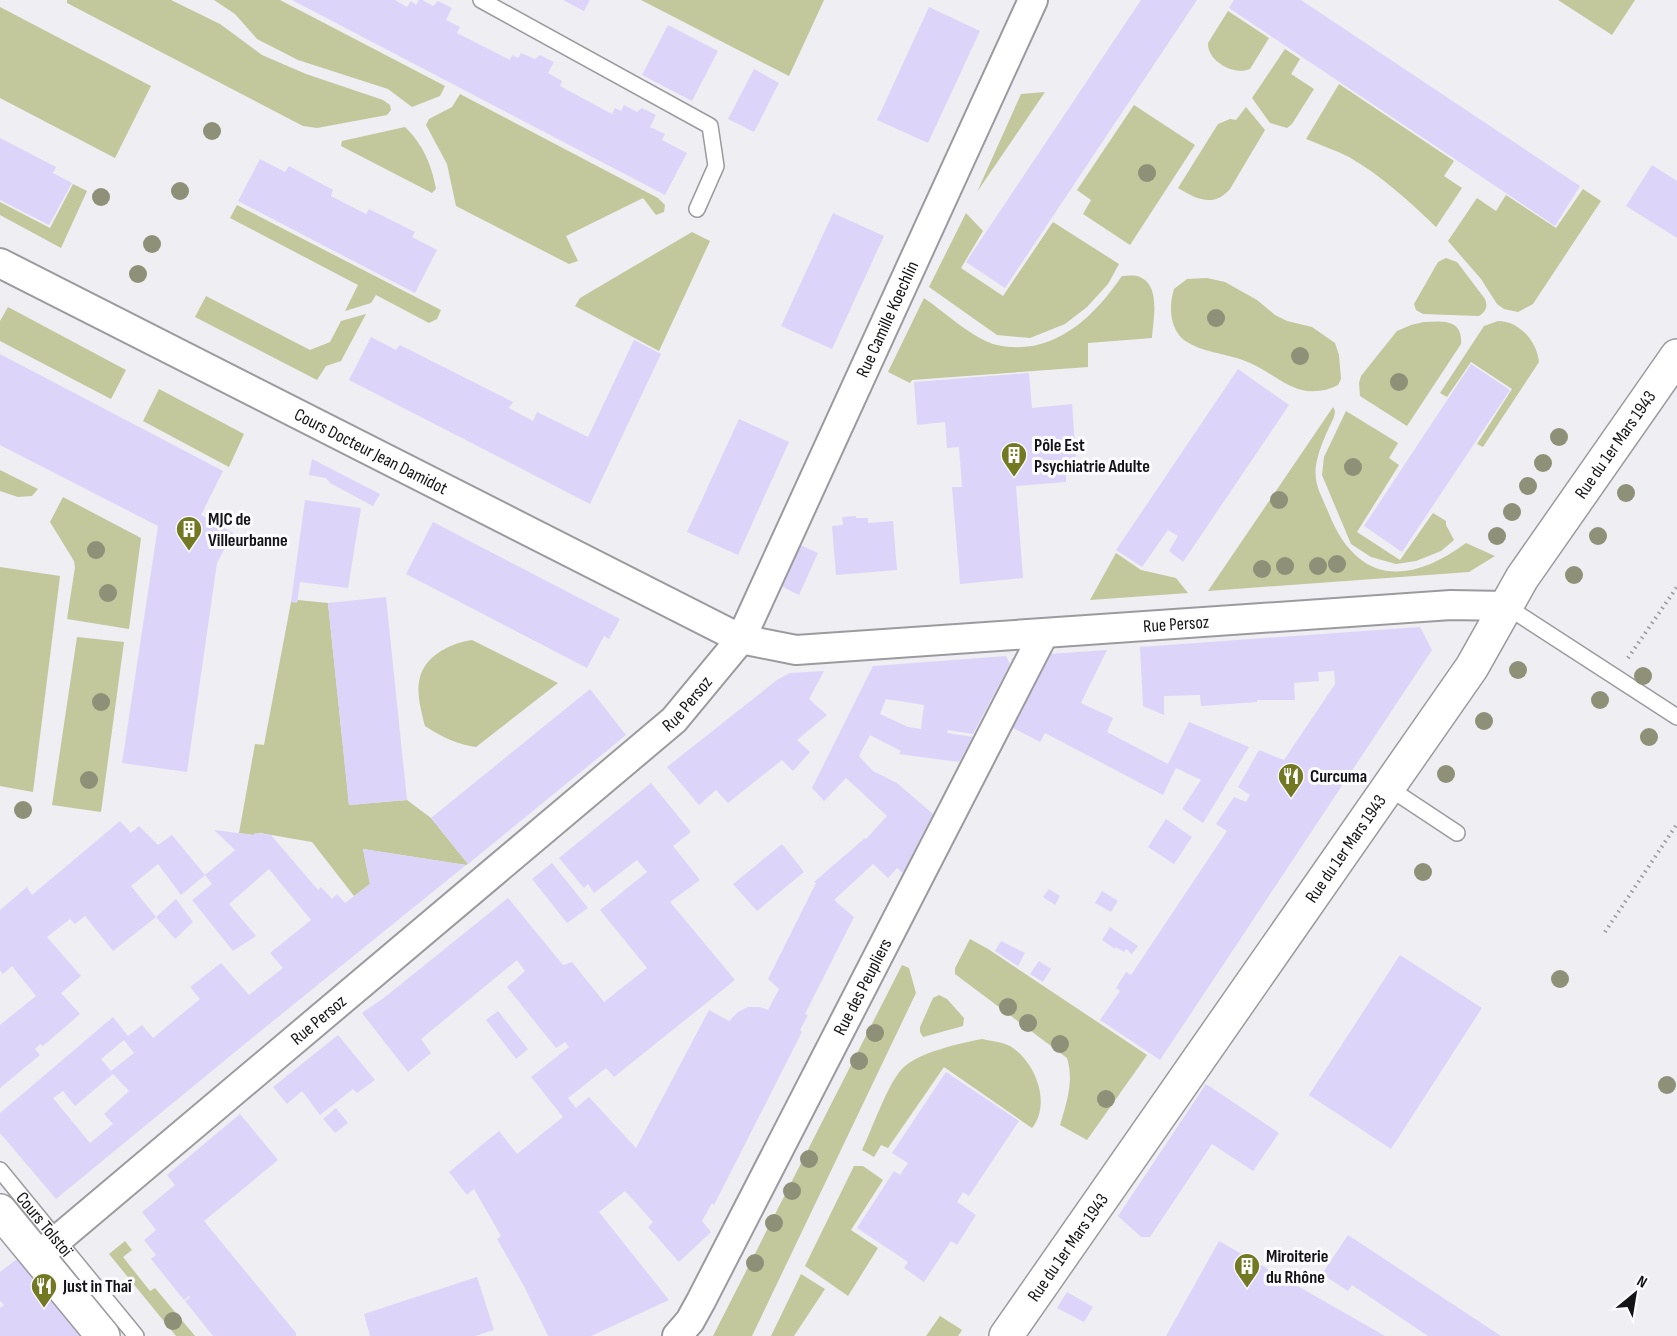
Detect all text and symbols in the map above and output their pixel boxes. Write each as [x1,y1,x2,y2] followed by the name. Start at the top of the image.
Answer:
[852,258,923,381] street label: Rue Camille Koechlin
[1571,387,1660,503] street label: Rue du 1er Mars 1943
[291,404,451,500] street label: Cours Docteur Jean Damidot
[1034,435,1150,477] place label: Pôle Est Psychiatrie Adulte
[999,440,1029,478] building icon: Pôle Est Psychiatrie Adulte
[208,509,288,551] place label: MJC de Villeurbanne
[174,514,204,552] building icon: MJC de Villeurbanne
[1142,612,1210,637] street label: Rue Persoz
[658,672,717,736] street label: Rue Persoz
[1276,761,1306,799] restaurant icon: Curcuma
[1310,766,1367,787] place label: Curcuma
[1301,791,1391,907] street label: Rue du 1er Mars 1943
[829,935,896,1039] street label: Rue des Peupliers
[287,991,351,1049] street label: Rue Persoz
[11,1188,77,1262] street label: Cours Tolstoï
[1023,1190,1113,1306] street label: Rue du 1er Mars 1943
[1266,1246,1328,1288] place label: Miroiterie du Rhône
[1232,1251,1262,1289] building icon: Miroiterie du Rhône
[1605,1264,1665,1324] north arrow
[29,1271,59,1309] restaurant icon: Just in Thaĩ
[1633,1272,1650,1293] text: N
[62,1276,132,1297] place label: Just in Thaĩ

